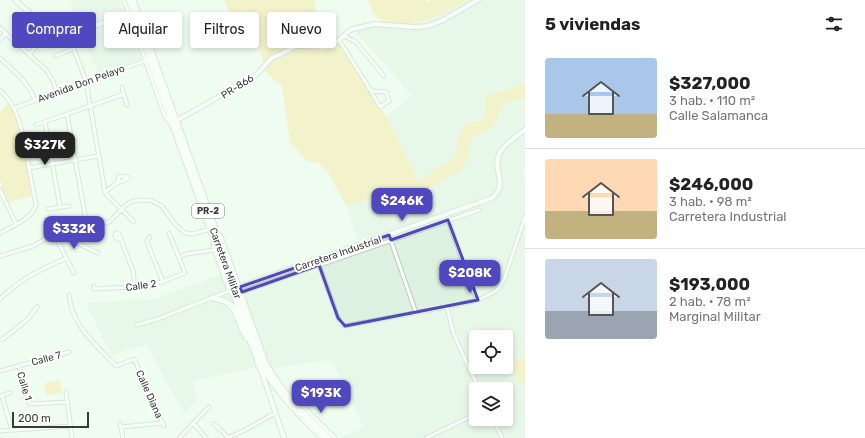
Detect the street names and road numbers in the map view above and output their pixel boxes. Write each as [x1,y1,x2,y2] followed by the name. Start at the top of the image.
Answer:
[36,63,127,105] street label: Avenida Don Pelayo
[219,72,256,101] street label: PR-866
[192,204,224,218] road number: PR-2
[207,226,244,301] street label: Carretera Militar
[294,234,383,274] street label: Carretera Industrial
[125,278,157,294] street label: Calle 2
[30,349,62,369] street label: Calle 7
[133,368,165,420] street label: Calle Diana
[14,370,34,402] street label: Calle 1

